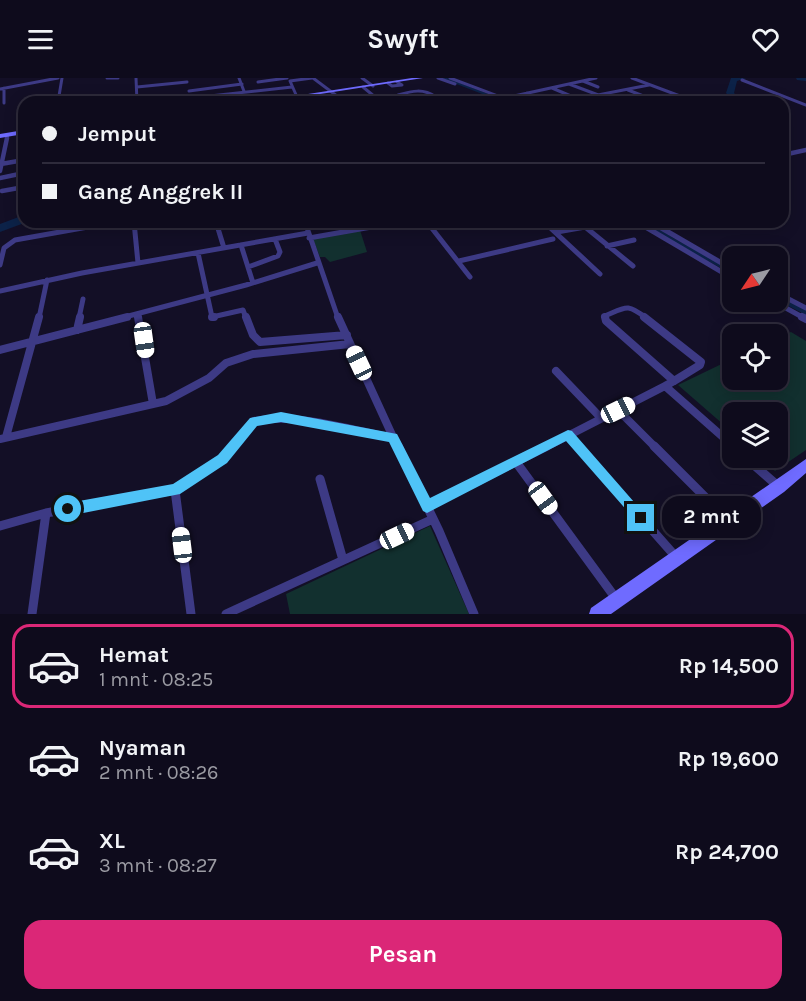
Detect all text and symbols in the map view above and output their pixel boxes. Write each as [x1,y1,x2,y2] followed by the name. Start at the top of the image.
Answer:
[24,23,57,56] icon: menu
[367,23,439,55] text: Swyft
[749,23,782,56] icon: heart
[78,121,156,147] text: Jemput
[78,179,243,205] text: Gang Anggrek II
[722,246,788,312] north arrow
[722,246,788,468] map controls
[133,321,155,359] car
[722,324,788,390] button: locate
[343,343,375,383] car
[598,394,638,426] car
[722,402,788,468] button: layers
[525,478,561,518] car
[54,495,81,522] route start
[662,497,761,539] callout: 2 mnt
[627,504,654,531] route end
[683,505,740,528] text: 2 mnt
[377,520,417,552] car
[171,526,193,564] car
[27,639,81,693] icon: car
[99,642,169,668] text: Hemat
[679,653,779,679] text: Rp 14,500
[99,668,213,691] text: 1 mnt · 08:25
[27,732,81,786] icon: car
[99,735,186,761] text: Nyaman
[678,746,779,772] text: Rp 19,600
[99,761,219,784] text: 2 mnt · 08:26
[27,825,81,879] icon: car
[99,828,125,854] text: XL
[675,839,779,865] text: Rp 24,700
[99,854,217,877] text: 3 mnt · 08:27
[24,920,782,989] button: Pesan

